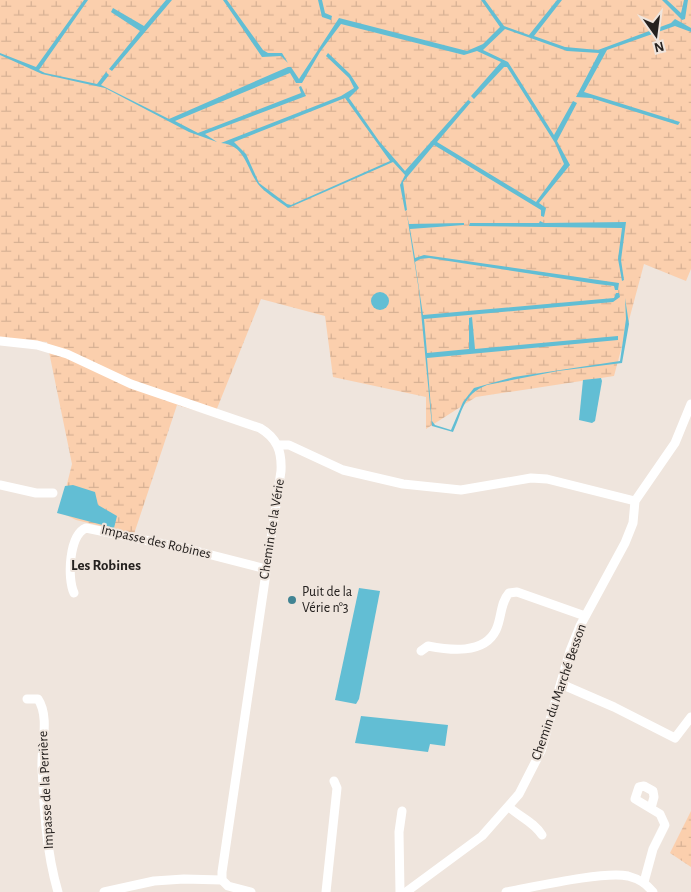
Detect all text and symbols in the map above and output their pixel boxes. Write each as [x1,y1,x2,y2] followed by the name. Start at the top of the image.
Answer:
[631,10,681,60] north arrow
[652,39,665,55] text: N
[257,478,287,580] street label: Chemin de la Vérie
[100,523,212,561] street label: Impasse des Robines
[71,558,141,573] district label: Les Robines
[302,585,353,615] place label: Puit de la Vérie n°3
[286,594,298,606] marker: Puit de la Vérie n°3
[529,622,589,762] street label: Chemin du Marché Besson
[36,730,56,850] street label: Impasse de la Perrière

